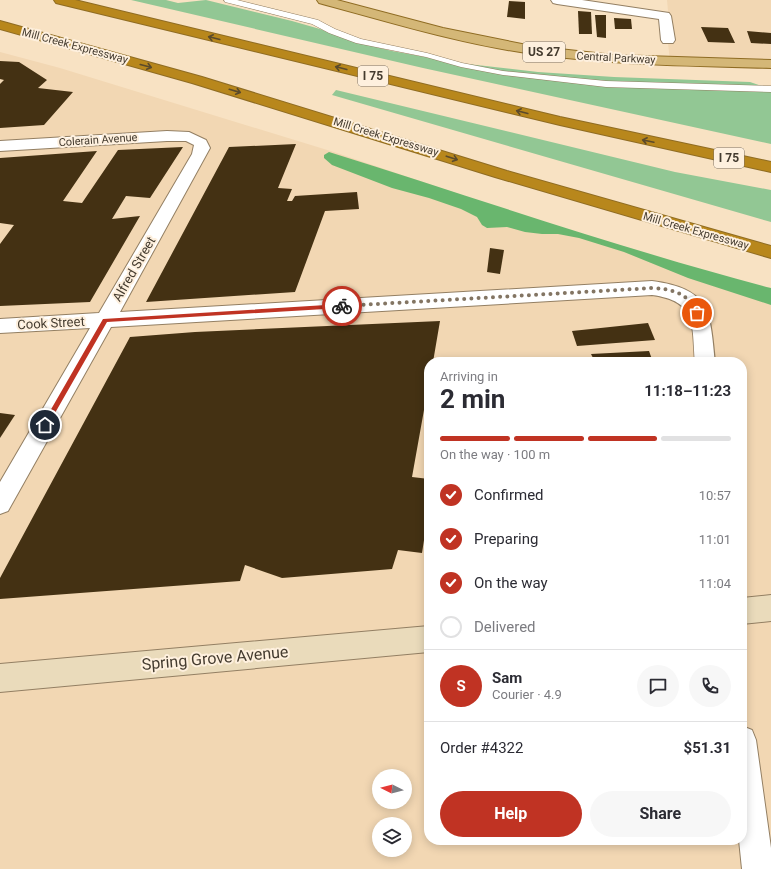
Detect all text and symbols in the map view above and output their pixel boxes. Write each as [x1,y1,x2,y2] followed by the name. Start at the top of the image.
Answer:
[21,26,130,67] street label: Mill Creek Expressway
[208,33,221,41] one-way arrow
[523,42,565,62] road number: US 27
[576,49,657,67] street label: Central Parkway
[139,63,152,70] one-way arrow
[335,64,348,71] one-way arrow
[358,66,388,86] road number: I 75
[228,88,241,95] one-way arrow
[515,107,528,115] one-way arrow
[332,115,441,159] street label: Mill Creek Expressway
[58,131,138,149] street label: Colerain Avenue
[642,136,655,144] one-way arrow
[714,148,744,168] road number: I 75
[446,155,458,163] one-way arrow
[642,210,751,253] street label: Mill Creek Expressway
[109,234,159,304] street label: Alfred Street
[322,286,362,326] courier
[331,295,353,317] icon: bike
[680,296,714,330] pin
[686,302,708,324] icon: bag
[17,314,85,332] street label: Cook Street
[440,369,498,384] text: Arriving in
[644,382,731,400] text: 11:18–11:23
[440,384,505,414] text: 2 min
[28,408,62,442] pin
[34,414,56,436] icon: home
[440,447,550,462] text: On the way · 100 m
[440,484,462,506] icon: check
[474,486,544,504] text: Confirmed
[699,488,731,503] text: 10:57
[440,528,462,550] icon: check
[474,530,538,548] text: Preparing
[699,532,731,547] text: 11:01
[440,572,462,594] icon: check
[474,574,548,592] text: On the way
[699,576,731,591] text: 11:04
[474,618,536,636] text: Delivered
[141,642,289,674] street label: Spring Grove Avenue
[637,665,679,707] button: chat
[689,665,731,707] button: phone
[492,669,522,687] text: Sam
[456,677,466,695] text: S
[492,687,562,702] text: Courier · 4.9
[440,739,523,757] text: Order #4322
[684,739,731,757] text: $51.31
[372,769,412,809] north arrow
[372,769,412,857] map controls
[440,791,582,837] button: Help
[590,791,731,837] button: Share
[372,817,412,857] button: layers

